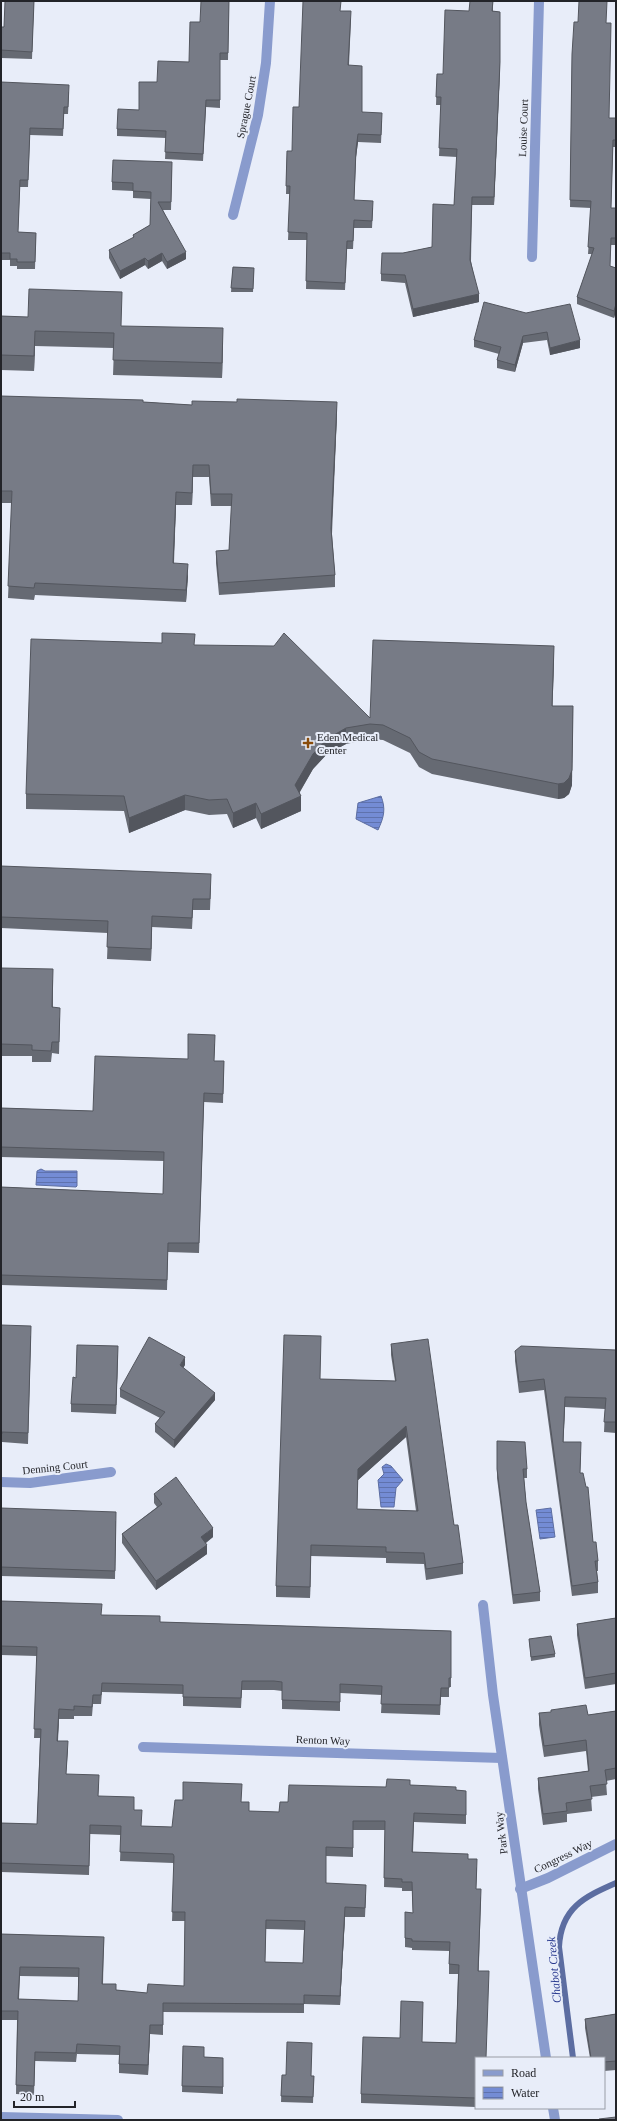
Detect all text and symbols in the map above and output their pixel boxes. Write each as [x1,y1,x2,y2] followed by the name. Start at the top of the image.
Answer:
[234,75,258,139] street label: Sprague Court
[516,99,530,157] street label: Louise Court
[317,731,378,756] place label: Eden Medical Center
[302,737,314,749] marker: Eden Medical Center
[22,1458,88,1476] street label: Denning Court
[296,1733,351,1747] street label: Renton Way
[492,1811,510,1855] street label: Park Way
[532,1836,595,1875] street label: Congress Way
[544,1936,564,2004] water label: Chabot Creek
[475,2057,605,2109] legend
[511,2066,536,2080] text: Road
[14,2083,75,2109] scale bar
[511,2086,539,2100] text: Water
[20,2090,45,2104] text: 20 m

